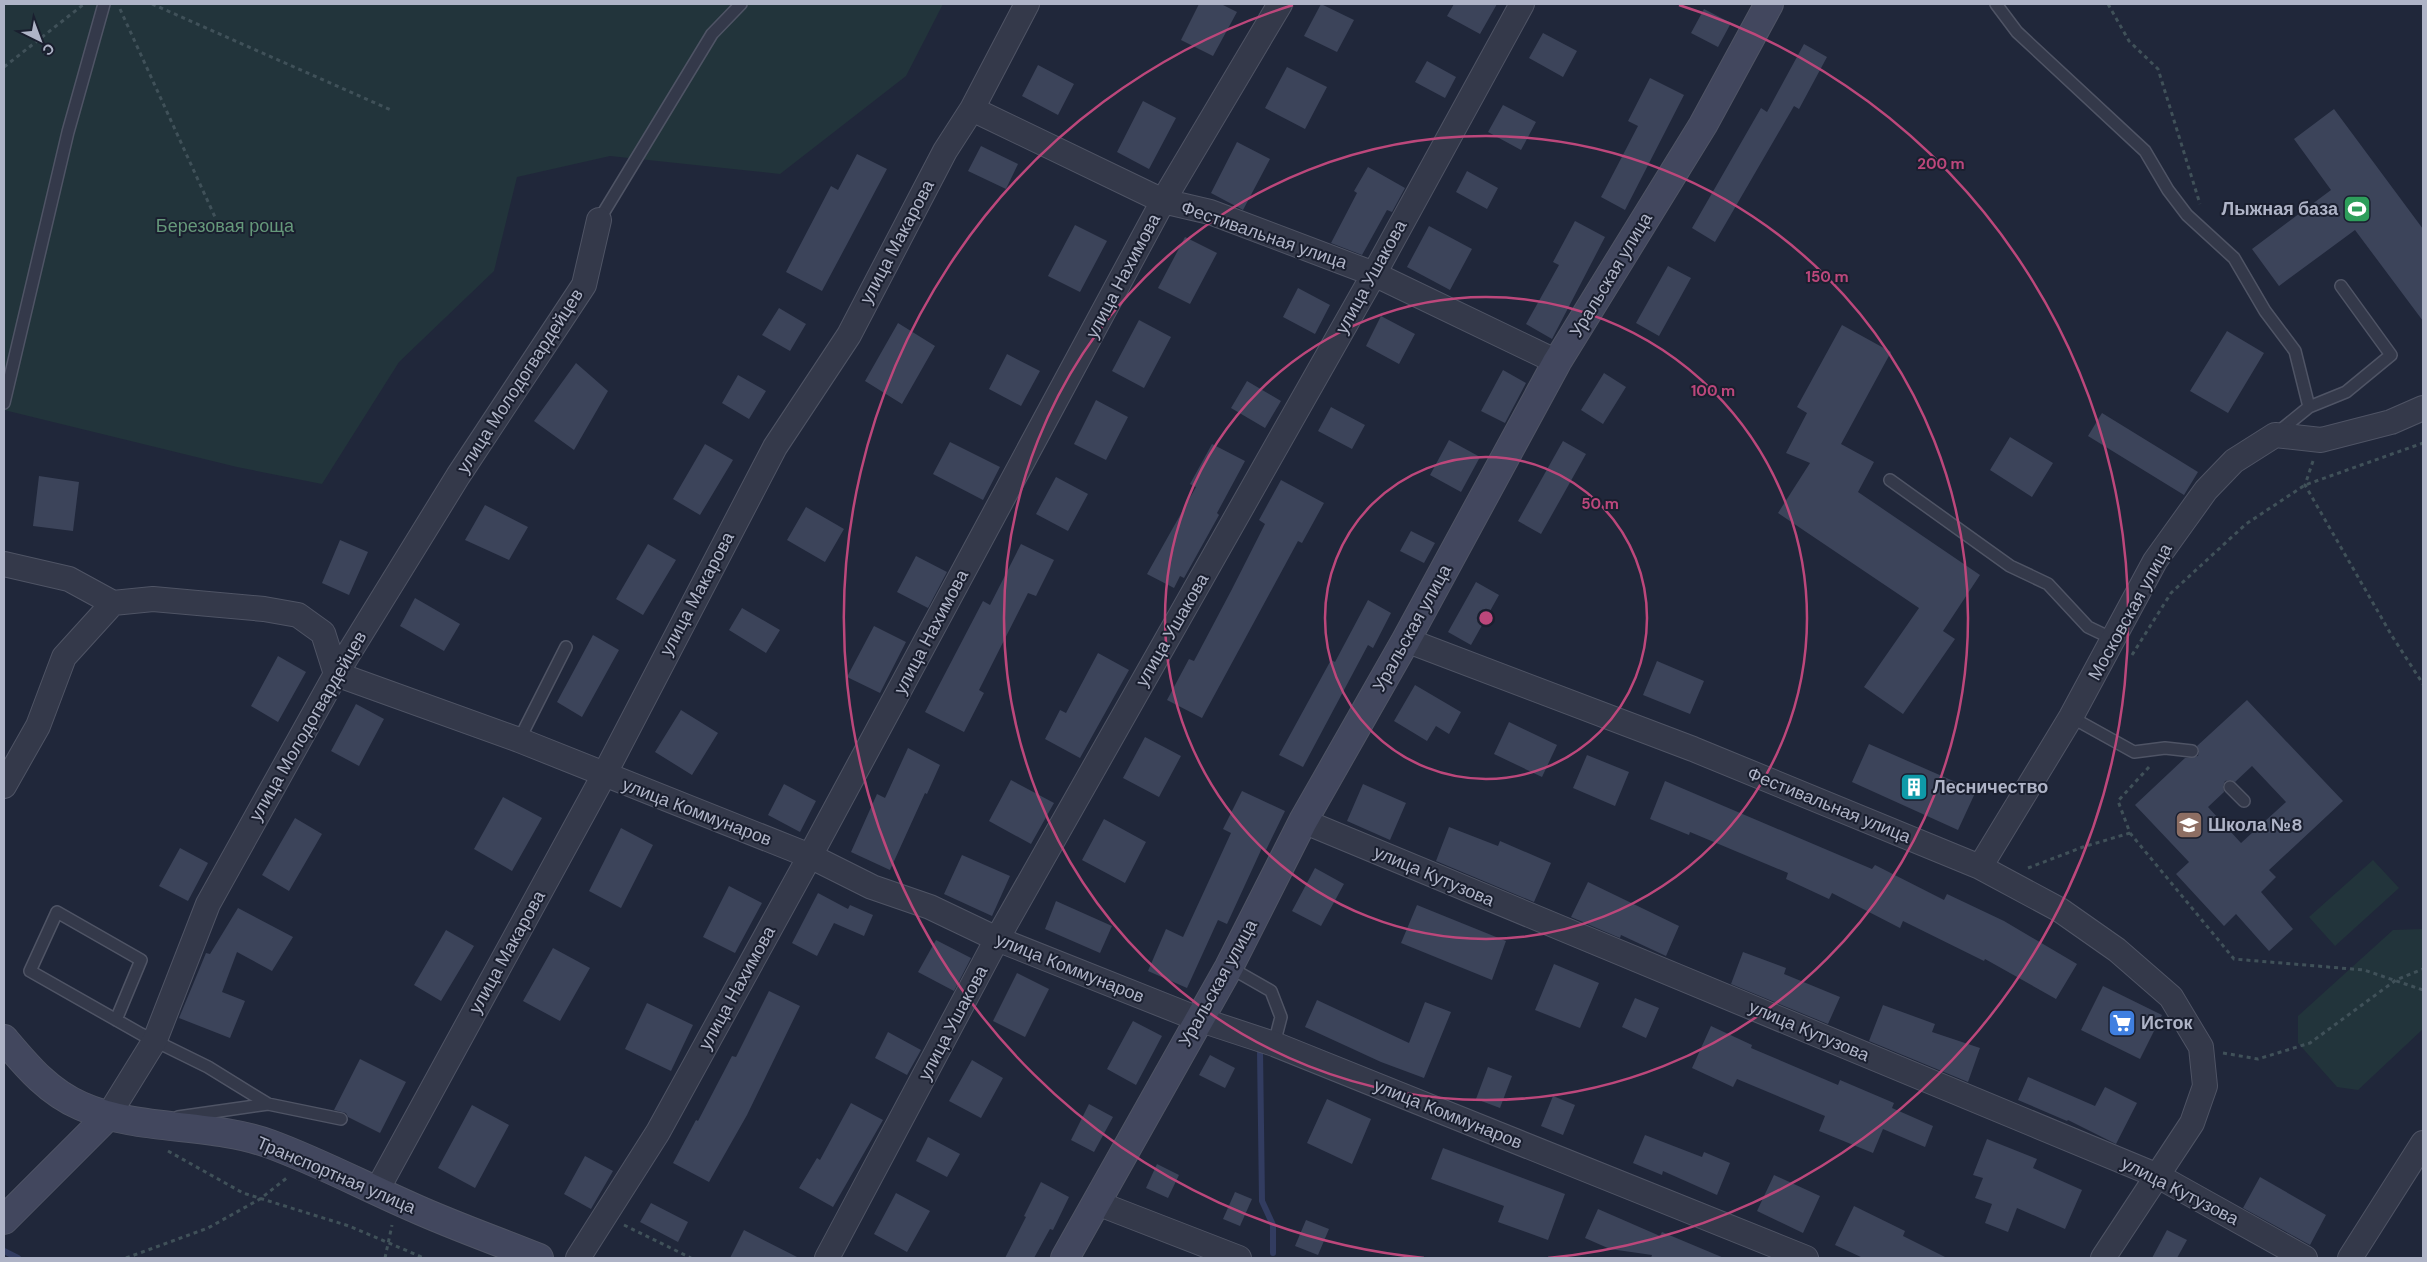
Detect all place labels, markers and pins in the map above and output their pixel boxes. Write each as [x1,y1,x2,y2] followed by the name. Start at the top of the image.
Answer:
[2342,194,2372,224] sports icon: Лыжная база
[2222,197,2339,221] place label: Лыжная база
[1477,609,1495,627] centre of rings
[1899,772,1929,802] building icon: Лесничество
[1933,775,2048,799] place label: Лесничество
[2174,810,2204,840] school or university icon: Школа №8
[2208,813,2303,837] place label: Школа №8
[2107,1008,2137,1038] supermarket icon: Исток
[2141,1011,2194,1035] place label: Исток

